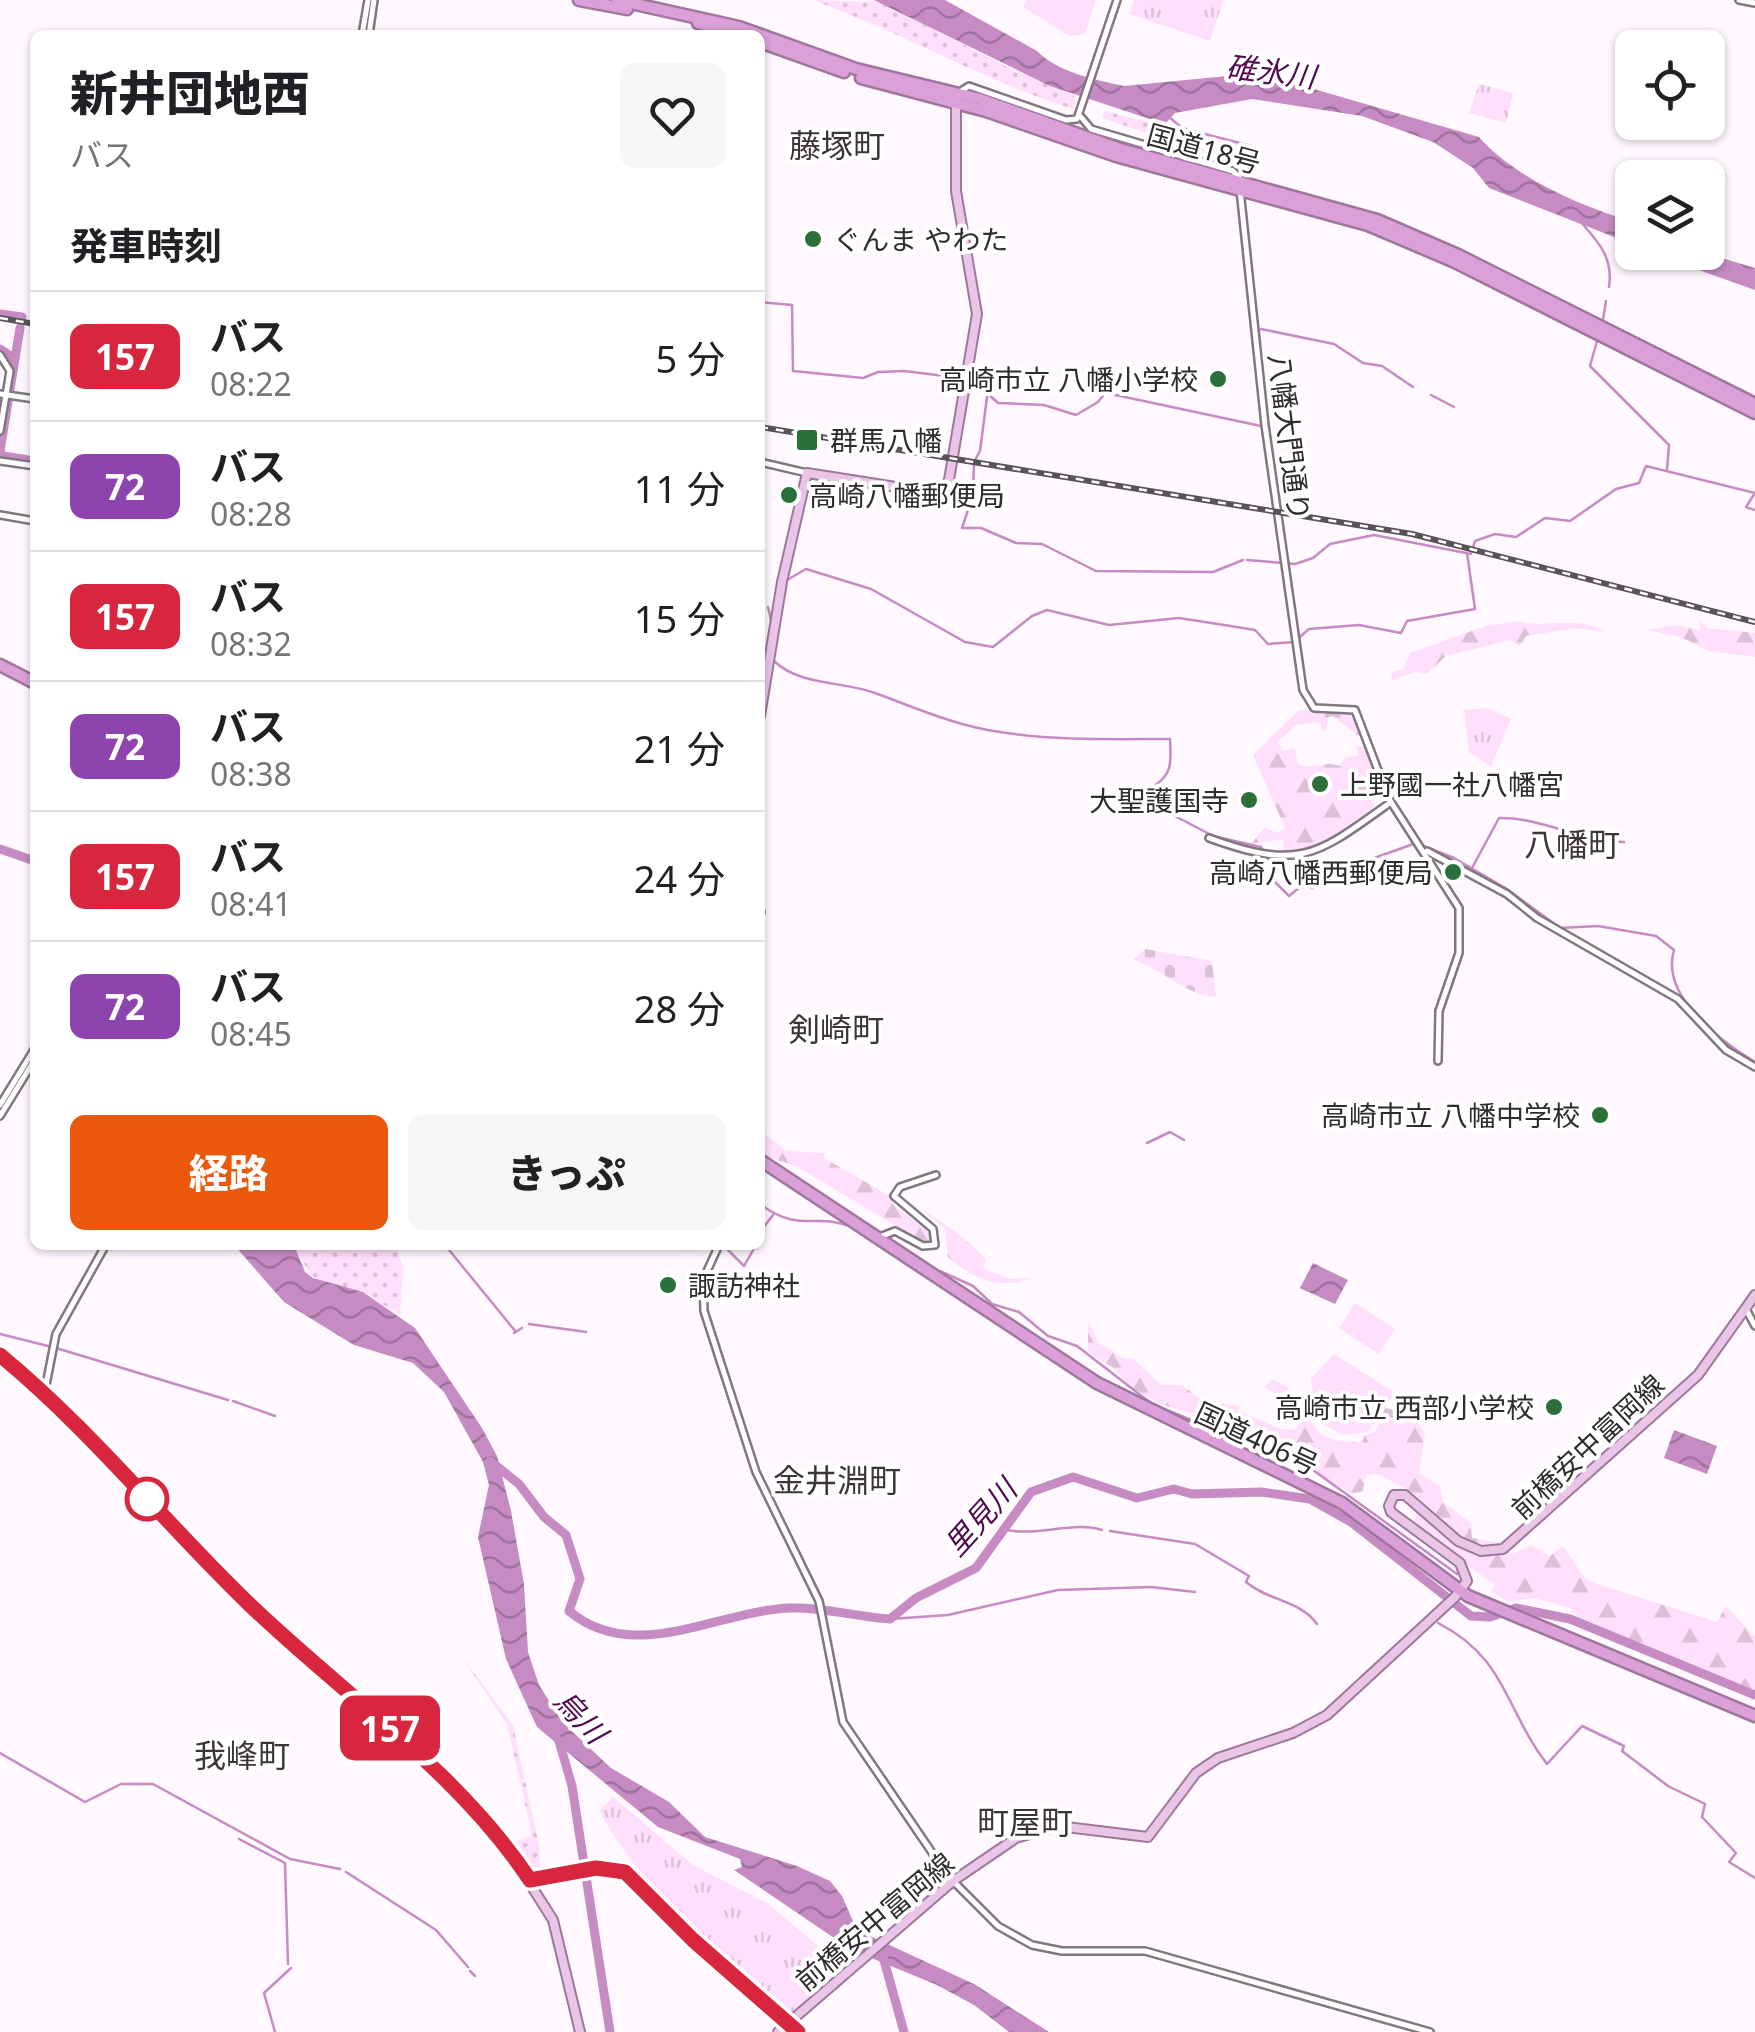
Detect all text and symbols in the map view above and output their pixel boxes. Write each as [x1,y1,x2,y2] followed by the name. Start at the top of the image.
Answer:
[1615,30,1725,270] map controls
[1615,30,1725,140] button: locate
[1224,45,1321,97] water label: 碓氷川
[70,60,310,125] text: 新井団地西
[620,63,725,168] button: heart
[1143,115,1265,181] street label: 国道18号
[789,123,885,166] district label: 藤塚町
[70,133,134,176] text: バス
[1615,160,1725,270] button: layers
[70,219,222,271] text: 発車時刻
[833,220,1008,258] place label: ぐんま やわた
[802,228,824,250] marker: ぐんま やわた
[210,310,286,362] text: バス
[655,332,725,384] text: 5 分
[95,333,155,380] text: 157
[1261,351,1319,523] street label: 八幡大門通り
[939,360,1198,398] place label: 高崎市立 八幡小学校
[210,362,292,405] text: 08:22
[1207,368,1229,390] marker: 高崎市立 八幡小学校
[830,421,942,459] place label: 群馬八幡
[794,427,820,453] marker: 群馬八幡
[210,440,286,492] text: バス
[634,462,725,514] text: 11 分
[105,463,145,510] text: 72
[809,476,1005,514] place label: 高崎八幡郵便局
[778,484,800,506] marker: 高崎八幡郵便局
[210,492,292,535] text: 08:28
[210,570,286,622] text: バス
[634,592,725,644] text: 15 分
[95,593,155,640] text: 157
[210,622,292,665] text: 08:32
[210,700,286,752] text: バス
[634,722,725,774] text: 21 分
[105,723,145,770] text: 72
[210,752,292,795] text: 08:38
[1340,765,1564,803] place label: 上野國一社八幡宮
[1309,773,1331,795] marker: 上野國一社八幡宮
[1089,781,1229,819] place label: 大聖護国寺
[1238,789,1260,811] marker: 大聖護国寺
[1524,822,1620,865] district label: 八幡町
[210,830,286,882] text: バス
[634,852,725,904] text: 24 分
[95,853,155,900] text: 157
[1209,853,1433,891] place label: 高崎八幡西郵便局
[1442,861,1464,883] marker: 高崎八幡西郵便局
[210,882,292,925] text: 08:41
[210,960,286,1012] text: バス
[634,982,725,1034] text: 28 分
[105,983,145,1030] text: 72
[788,1007,884,1050] district label: 剣崎町
[210,1012,292,1055] text: 08:45
[1321,1096,1580,1134] place label: 高崎市立 八幡中学校
[1589,1104,1611,1126] marker: 高崎市立 八幡中学校
[70,1115,388,1230] button: 経路
[408,1115,725,1230] button: きっぷ
[688,1266,800,1304] place label: 諏訪神社
[657,1274,679,1296] marker: 諏訪神社
[1502,1365,1672,1527] street label: 前橋安中富岡線
[1275,1388,1534,1426] place label: 高崎市立 西部小学校
[1189,1393,1325,1483] street label: 国道406号
[1543,1396,1565,1418] marker: 高崎市立 西部小学校
[773,1458,901,1501] district label: 金井淵町
[935,1468,1027,1564] water label: 里見川
[126,1478,168,1520] unlabelled marker
[546,1680,618,1754] water label: 烏川
[332,1696,448,1760] line badge: 157
[360,1705,420,1752] text: 157
[194,1733,290,1776] district label: 我峰町
[977,1800,1073,1843] district label: 町屋町
[787,1843,961,1999] street label: 前橋安中富岡線

